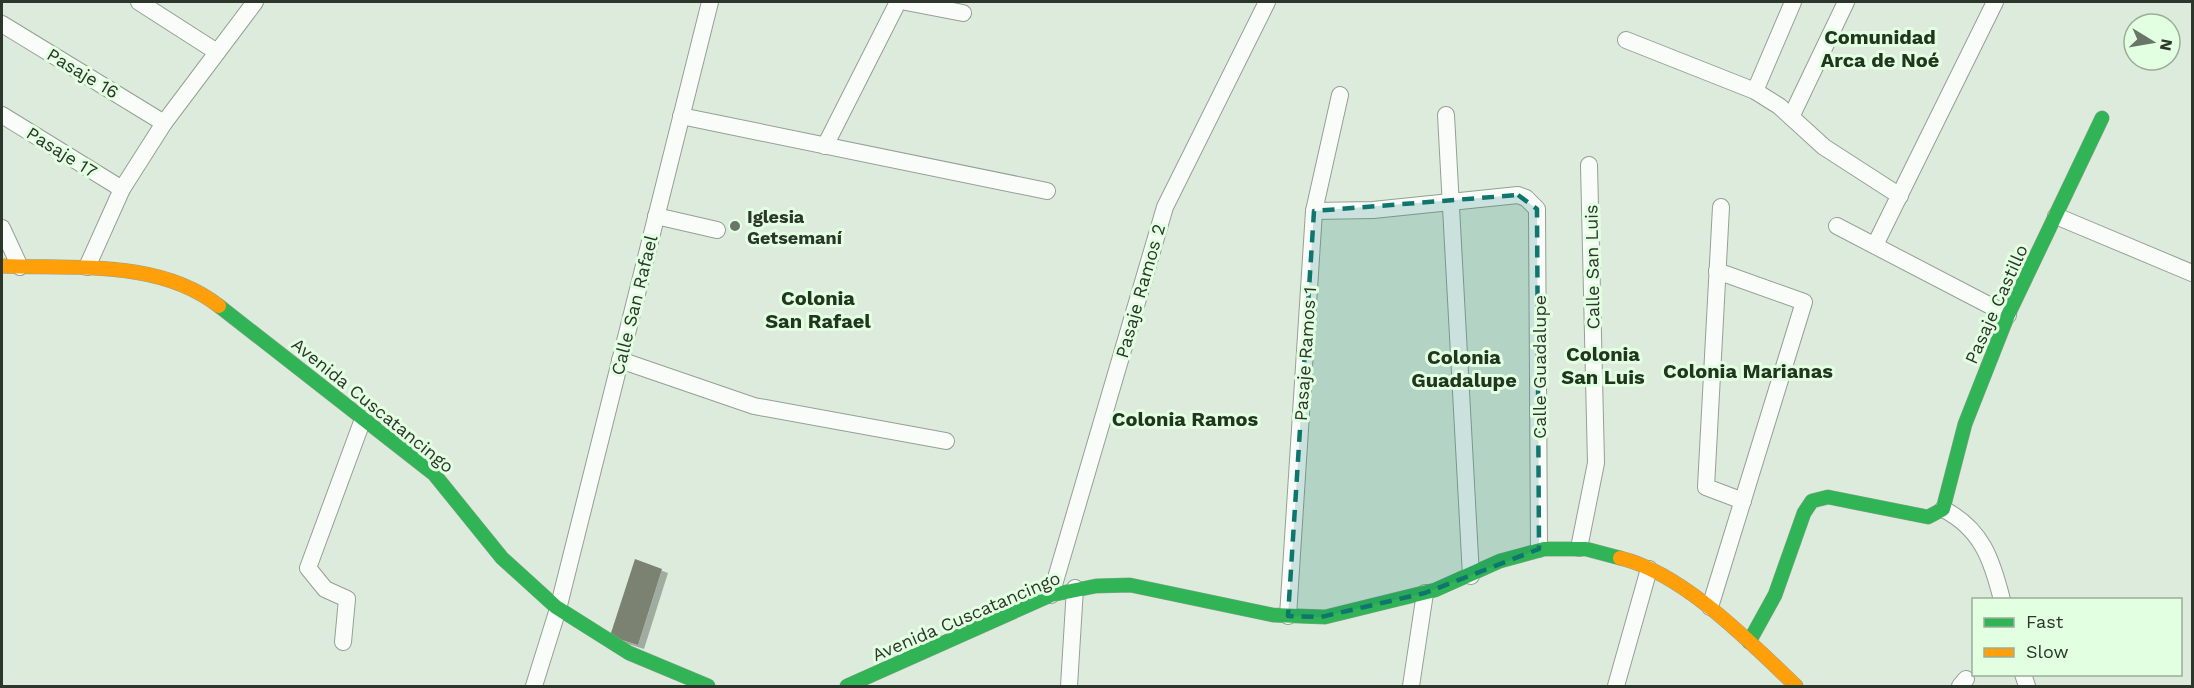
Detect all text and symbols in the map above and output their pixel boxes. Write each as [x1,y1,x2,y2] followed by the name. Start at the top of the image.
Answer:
[2122,12,2182,72] north arrow
[1821,25,1939,72] district label: Comunidad Arca de Noé
[2156,37,2177,52] text: N
[43,43,123,103] street label: Pasaje 16
[23,122,101,182] street label: Pasaje 17
[1580,204,1604,330] street label: Calle San Luis
[747,206,843,248] place label: Iglesia Getsemaní
[728,219,742,233] marker: Iglesia Getsemaní
[1111,222,1169,360] street label: Pasaje Ramos 2
[606,232,662,377] street label: Calle San Rafael
[1960,241,2032,367] street label: Pasaje Castillo
[765,286,871,333] district label: Colonia San Rafael
[1290,286,1320,422] street label: Pasaje Ramos 1
[1529,295,1550,439] street label: Calle Guadalupe
[288,333,458,477] street label: Avenida Cuscatancingo
[1561,342,1645,389] district label: Colonia San Luis
[1411,345,1517,392] district label: Colonia Guadalupe
[1663,359,1833,383] district label: Colonia Marianas
[1112,407,1258,431] district label: Colonia Ramos
[869,567,1063,665] street label: Avenida Cuscatancingo
[1972,598,2182,676] legend
[2026,611,2064,632] text: Fast
[2026,641,2069,662] text: Slow

